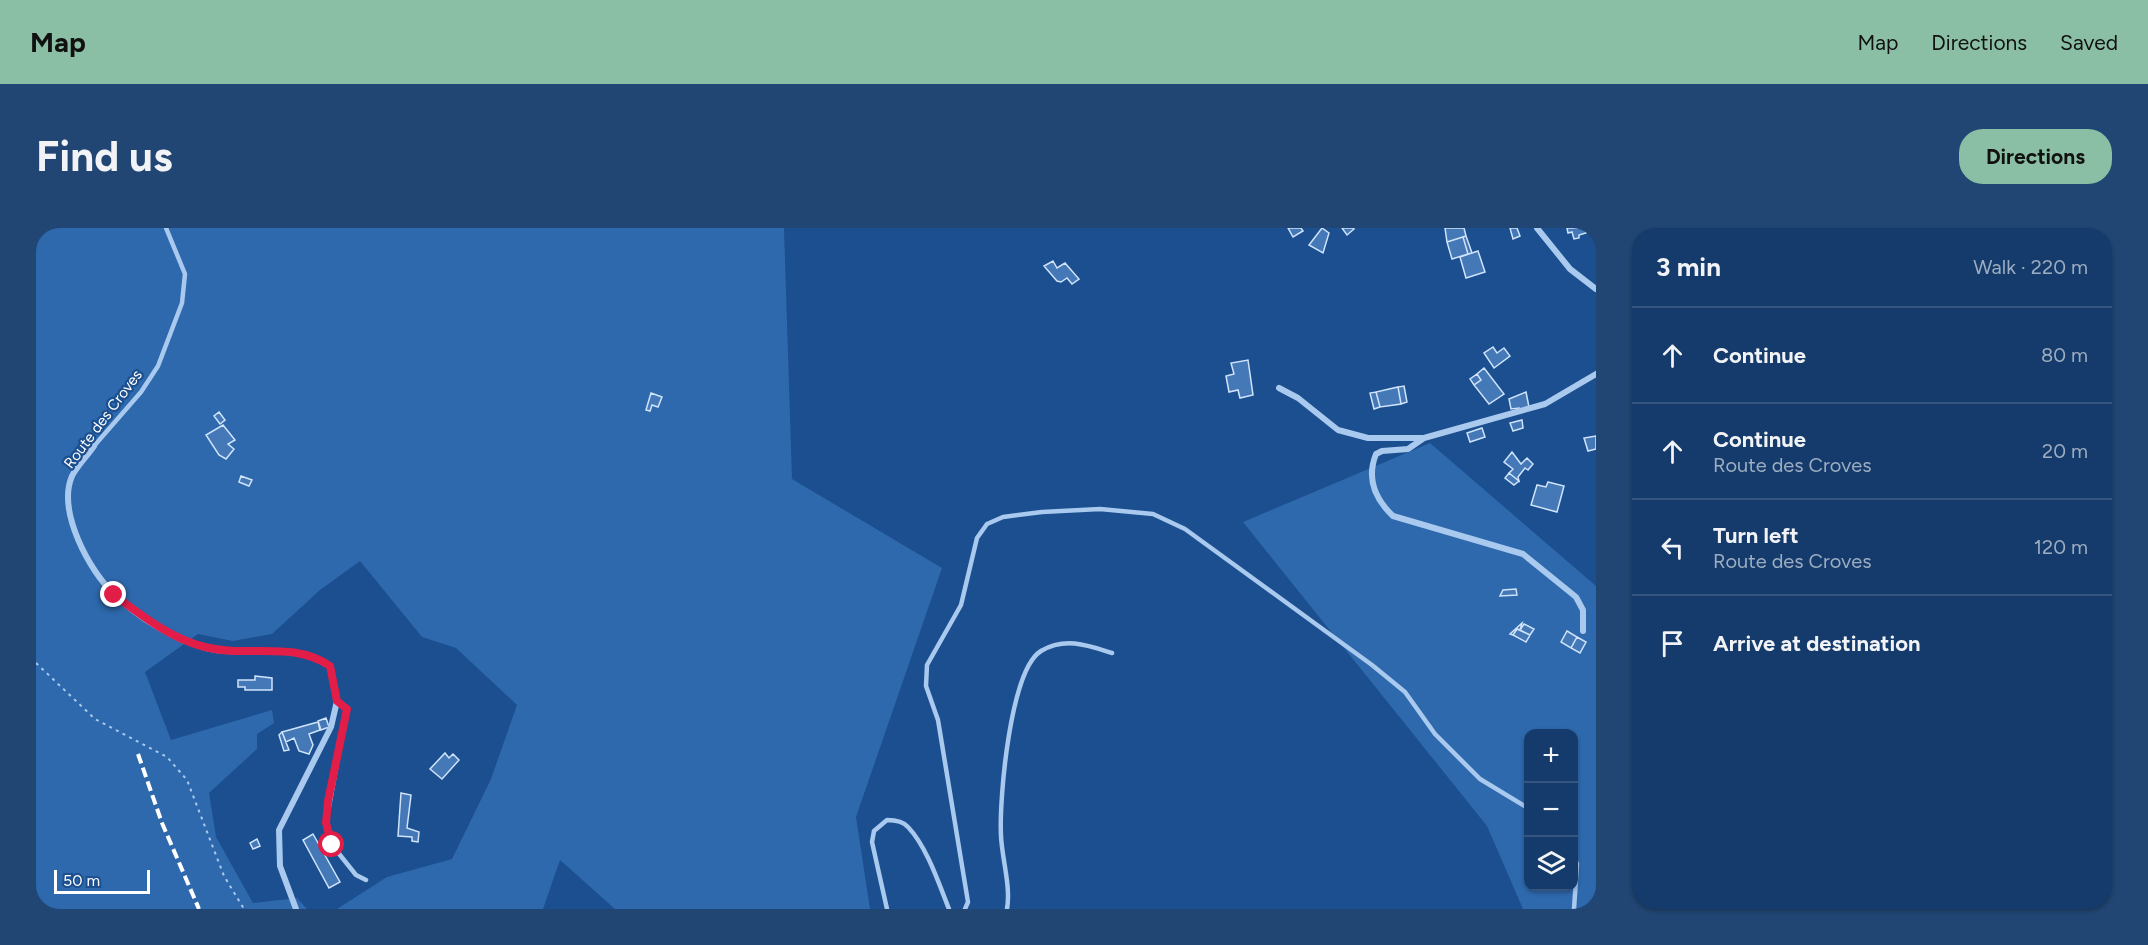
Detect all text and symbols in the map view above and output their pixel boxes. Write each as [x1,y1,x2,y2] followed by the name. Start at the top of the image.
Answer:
[30,25,86,59] text: Map
[1857,30,1898,55] text: Map
[1931,30,2027,55] text: Directions
[2060,30,2118,55] text: Saved
[1959,129,2112,184] button: Directions
[36,131,173,182] text: Find us
[1656,251,1721,283] text: 3 min
[1973,255,2088,279] text: Walk · 220 m
[1656,339,1689,372] icon: ahead
[1713,342,1806,369] text: Continue
[2041,343,2088,367] text: 80 m
[60,366,146,472] street label: Route des Croves
[1713,426,1806,453] text: Continue
[1656,435,1689,468] icon: ahead
[2042,439,2088,463] text: 20 m
[1713,453,1871,477] text: Route des Croves
[1713,522,1799,549] text: Turn left
[1656,531,1689,564] icon: left
[2034,535,2088,559] text: 120 m
[1713,549,1871,573] text: Route des Croves
[100,581,126,607] route end
[1656,627,1689,660] icon: arrive
[1713,630,1921,657] text: Arrive at destination
[1524,729,1578,891] map controls
[1524,729,1578,783] button: +
[1524,783,1578,837] button: −
[318,831,344,857] route start
[1524,837,1578,891] button: layers
[54,867,150,894] scale bar
[63,871,100,890] text: 50 m

